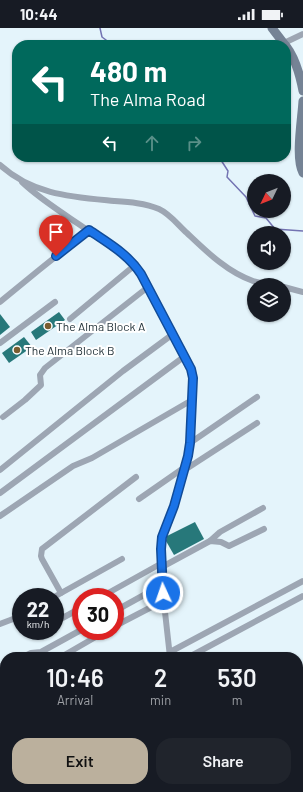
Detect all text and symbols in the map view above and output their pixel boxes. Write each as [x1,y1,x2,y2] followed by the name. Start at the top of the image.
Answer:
[20,5,57,23] text: 10:44
[90,54,167,88] text: 480 m
[24,56,76,108] icon: left
[90,88,206,110] text: The Alma Road
[99,132,121,154] icon: left
[141,132,163,154] icon: ahead
[183,132,205,154] icon: right
[247,174,291,218] north arrow
[247,174,291,322] map controls
[39,215,73,256] pin
[45,221,67,243] icon: arrive
[247,226,291,270] button: sound
[247,278,291,322] button: layers
[56,319,145,333] place label: The Alma Block A
[43,321,53,331] marker: The Alma Block A
[25,343,115,357] place label: The Alma Block B
[12,345,22,355] marker: The Alma Block B
[142,572,184,614] position arrow
[72,588,124,640] speed limit sign: 30
[27,597,49,621] text: 22
[27,618,49,630] text: km/h
[46,663,104,692] text: 10:46
[154,663,167,692] text: 2
[218,663,257,692] text: 530
[57,692,93,708] text: Arrival
[150,692,171,708] text: min
[232,692,242,708] text: m
[12,738,148,784] button: Exit
[156,738,291,784] button: Share

